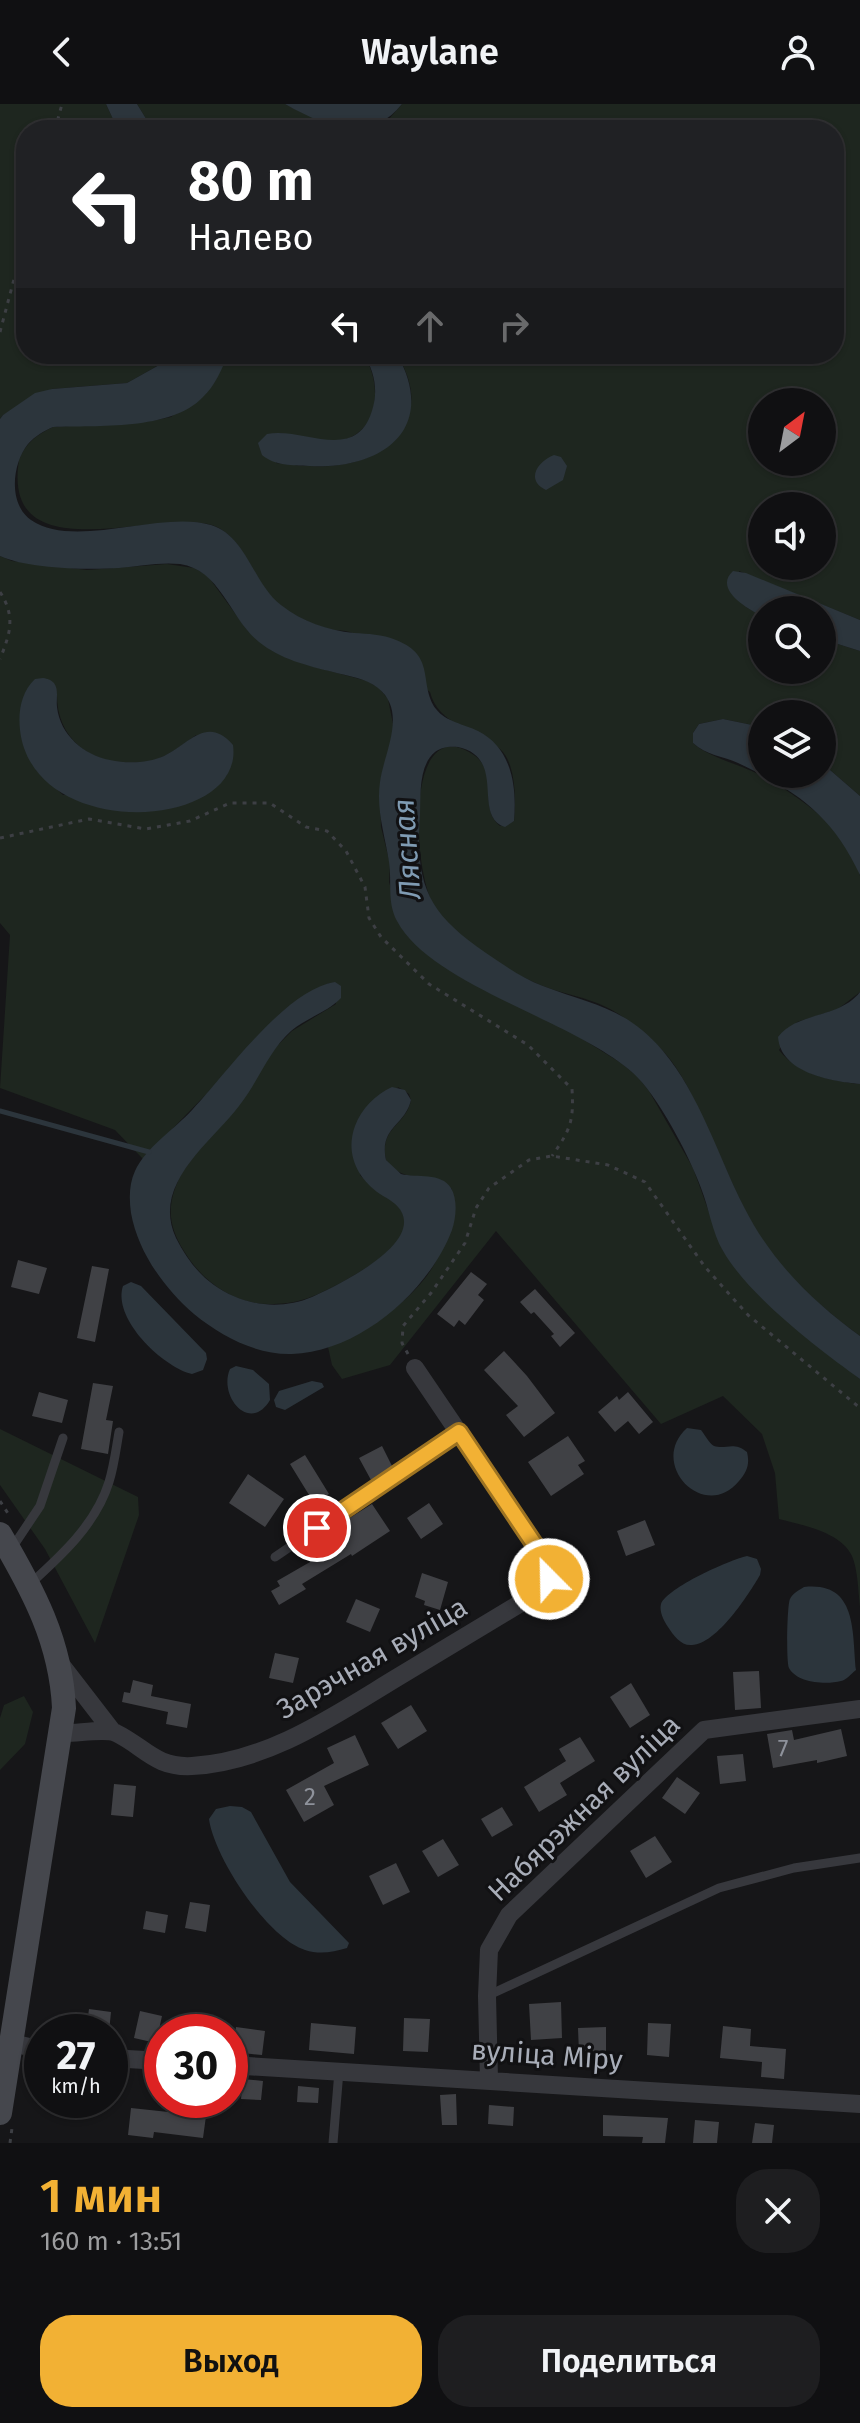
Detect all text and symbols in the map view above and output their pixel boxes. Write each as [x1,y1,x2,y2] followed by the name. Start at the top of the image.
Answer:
[40,30,84,74] icon: back
[361,30,499,74] text: Waylane
[776,30,820,74] icon: person
[188,148,314,215] text: 80 m
[56,152,160,256] icon: left
[188,216,314,260] text: Налево
[324,304,368,348] icon: left
[408,304,452,348] icon: ahead
[492,304,536,348] icon: right
[748,388,836,476] north arrow
[748,388,836,788] map controls
[748,492,836,580] button: sound
[748,596,836,684] button: search
[748,700,836,788] button: layers
[386,797,429,902] water label: Лясная
[283,1494,351,1562] pin
[295,1506,339,1550] icon: arrive
[507,1537,591,1621] position arrow
[271,1590,473,1726] street label: Зарэчная вуліца
[481,1708,687,1908] street label: Набярэжная вуліца
[778,1735,788,1763] house number: 7
[304,1783,316,1811] house number: 2
[144,2014,248,2118] speed limit sign: 30
[57,2032,96,2080] text: 27
[470,2033,624,2077] street label: вуліца Міру
[51,2074,101,2098] text: km/h
[40,2167,163,2225] text: 1 мин
[736,2169,820,2253] button: close
[40,2226,182,2257] text: 160 m · 13:51
[40,2315,422,2407] button: Выход
[438,2315,820,2407] button: Поделиться

